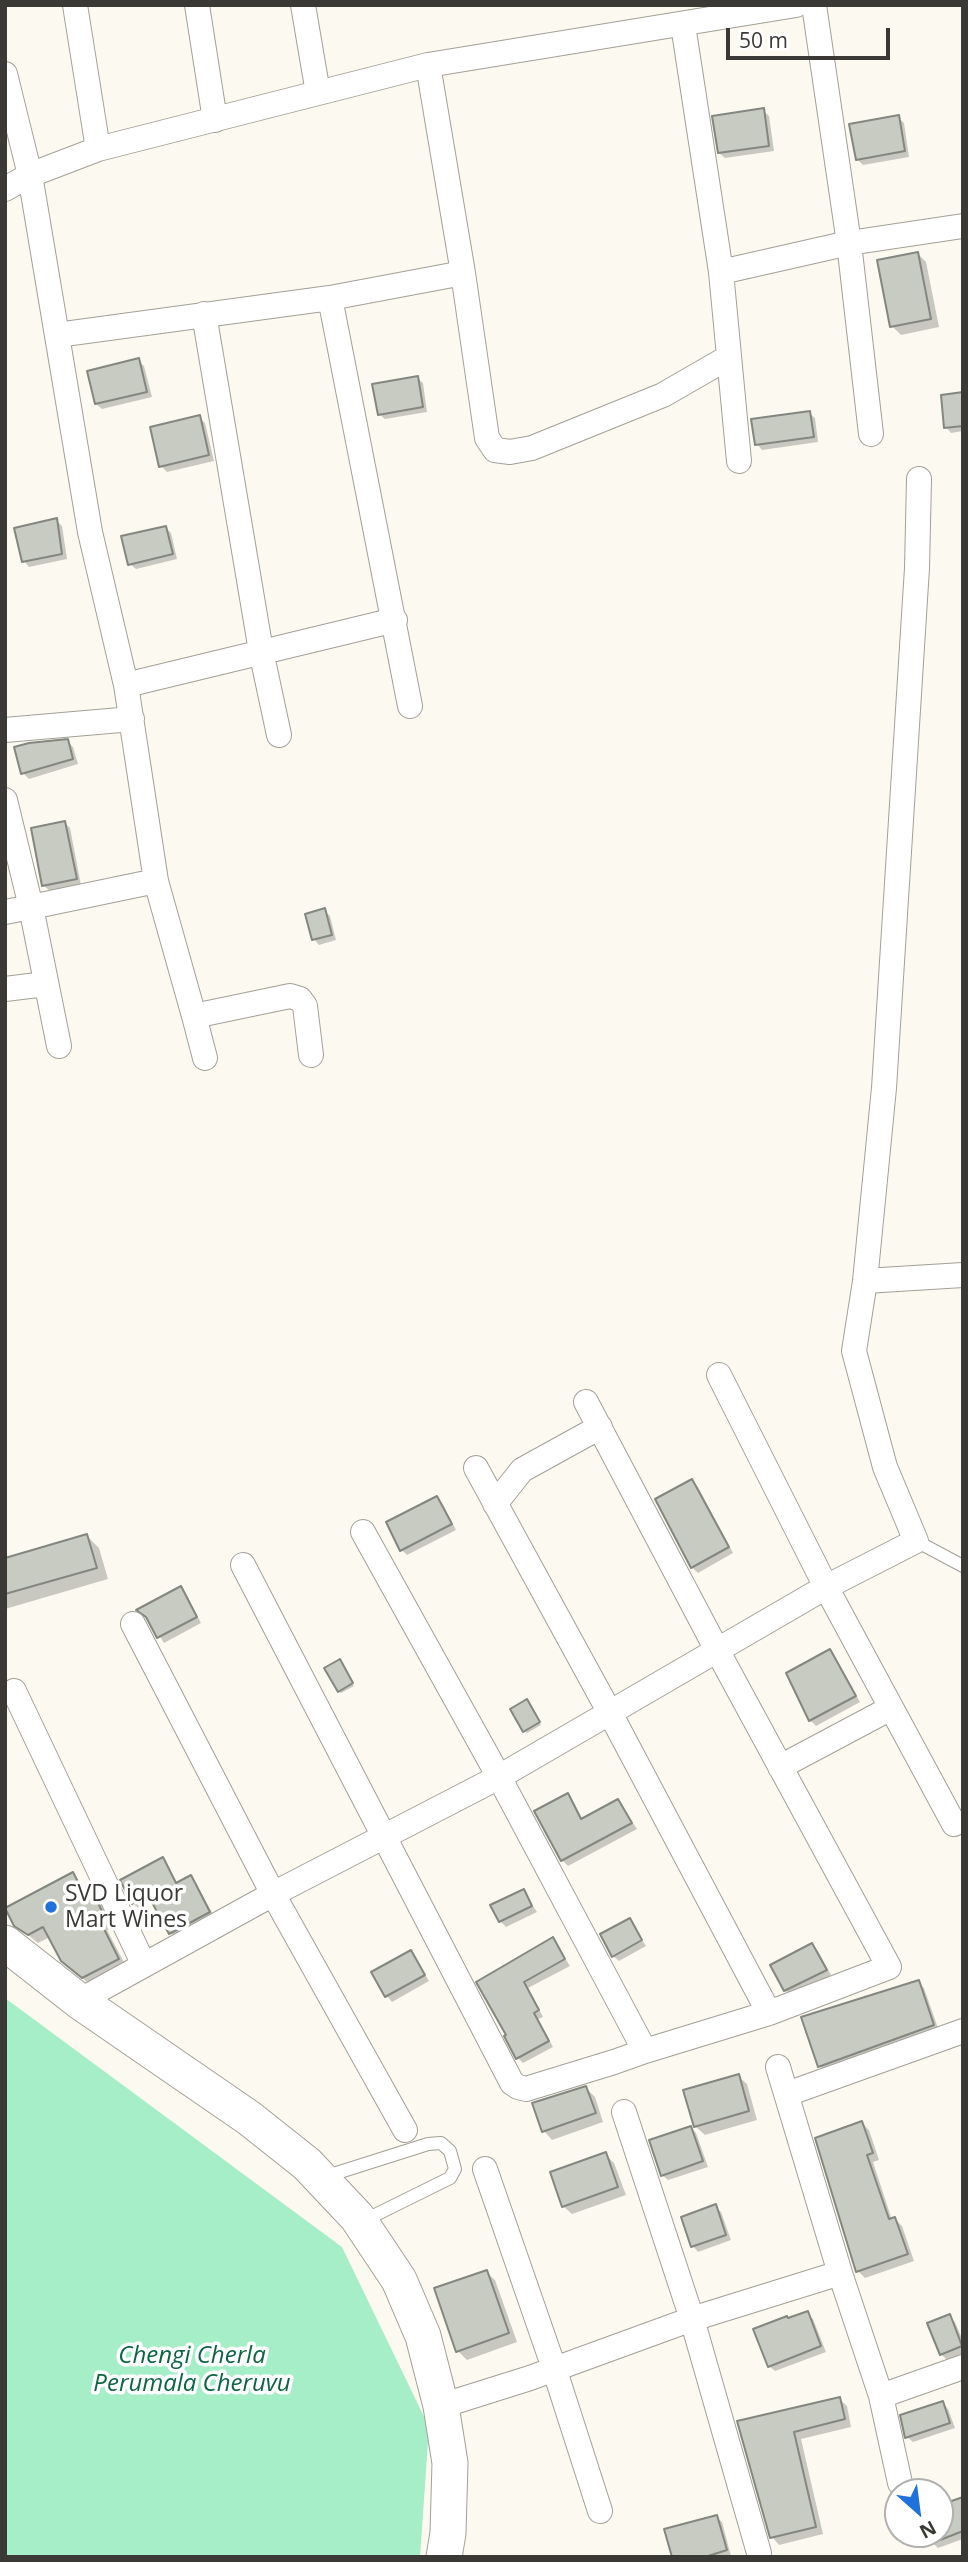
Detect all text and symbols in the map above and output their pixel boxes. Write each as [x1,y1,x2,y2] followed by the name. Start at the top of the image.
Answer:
[730,14,894,58] scale bar
[739,26,788,54] text: 50 m
[65,1880,187,1934] place label: SVD Liquor Mart Wines
[43,1899,59,1915] marker: SVD Liquor Mart Wines
[93,2342,291,2398] water label: Chengi Cherla Perumala Cheruvu
[884,2478,954,2548] north arrow
[915,2515,941,2545] text: N

